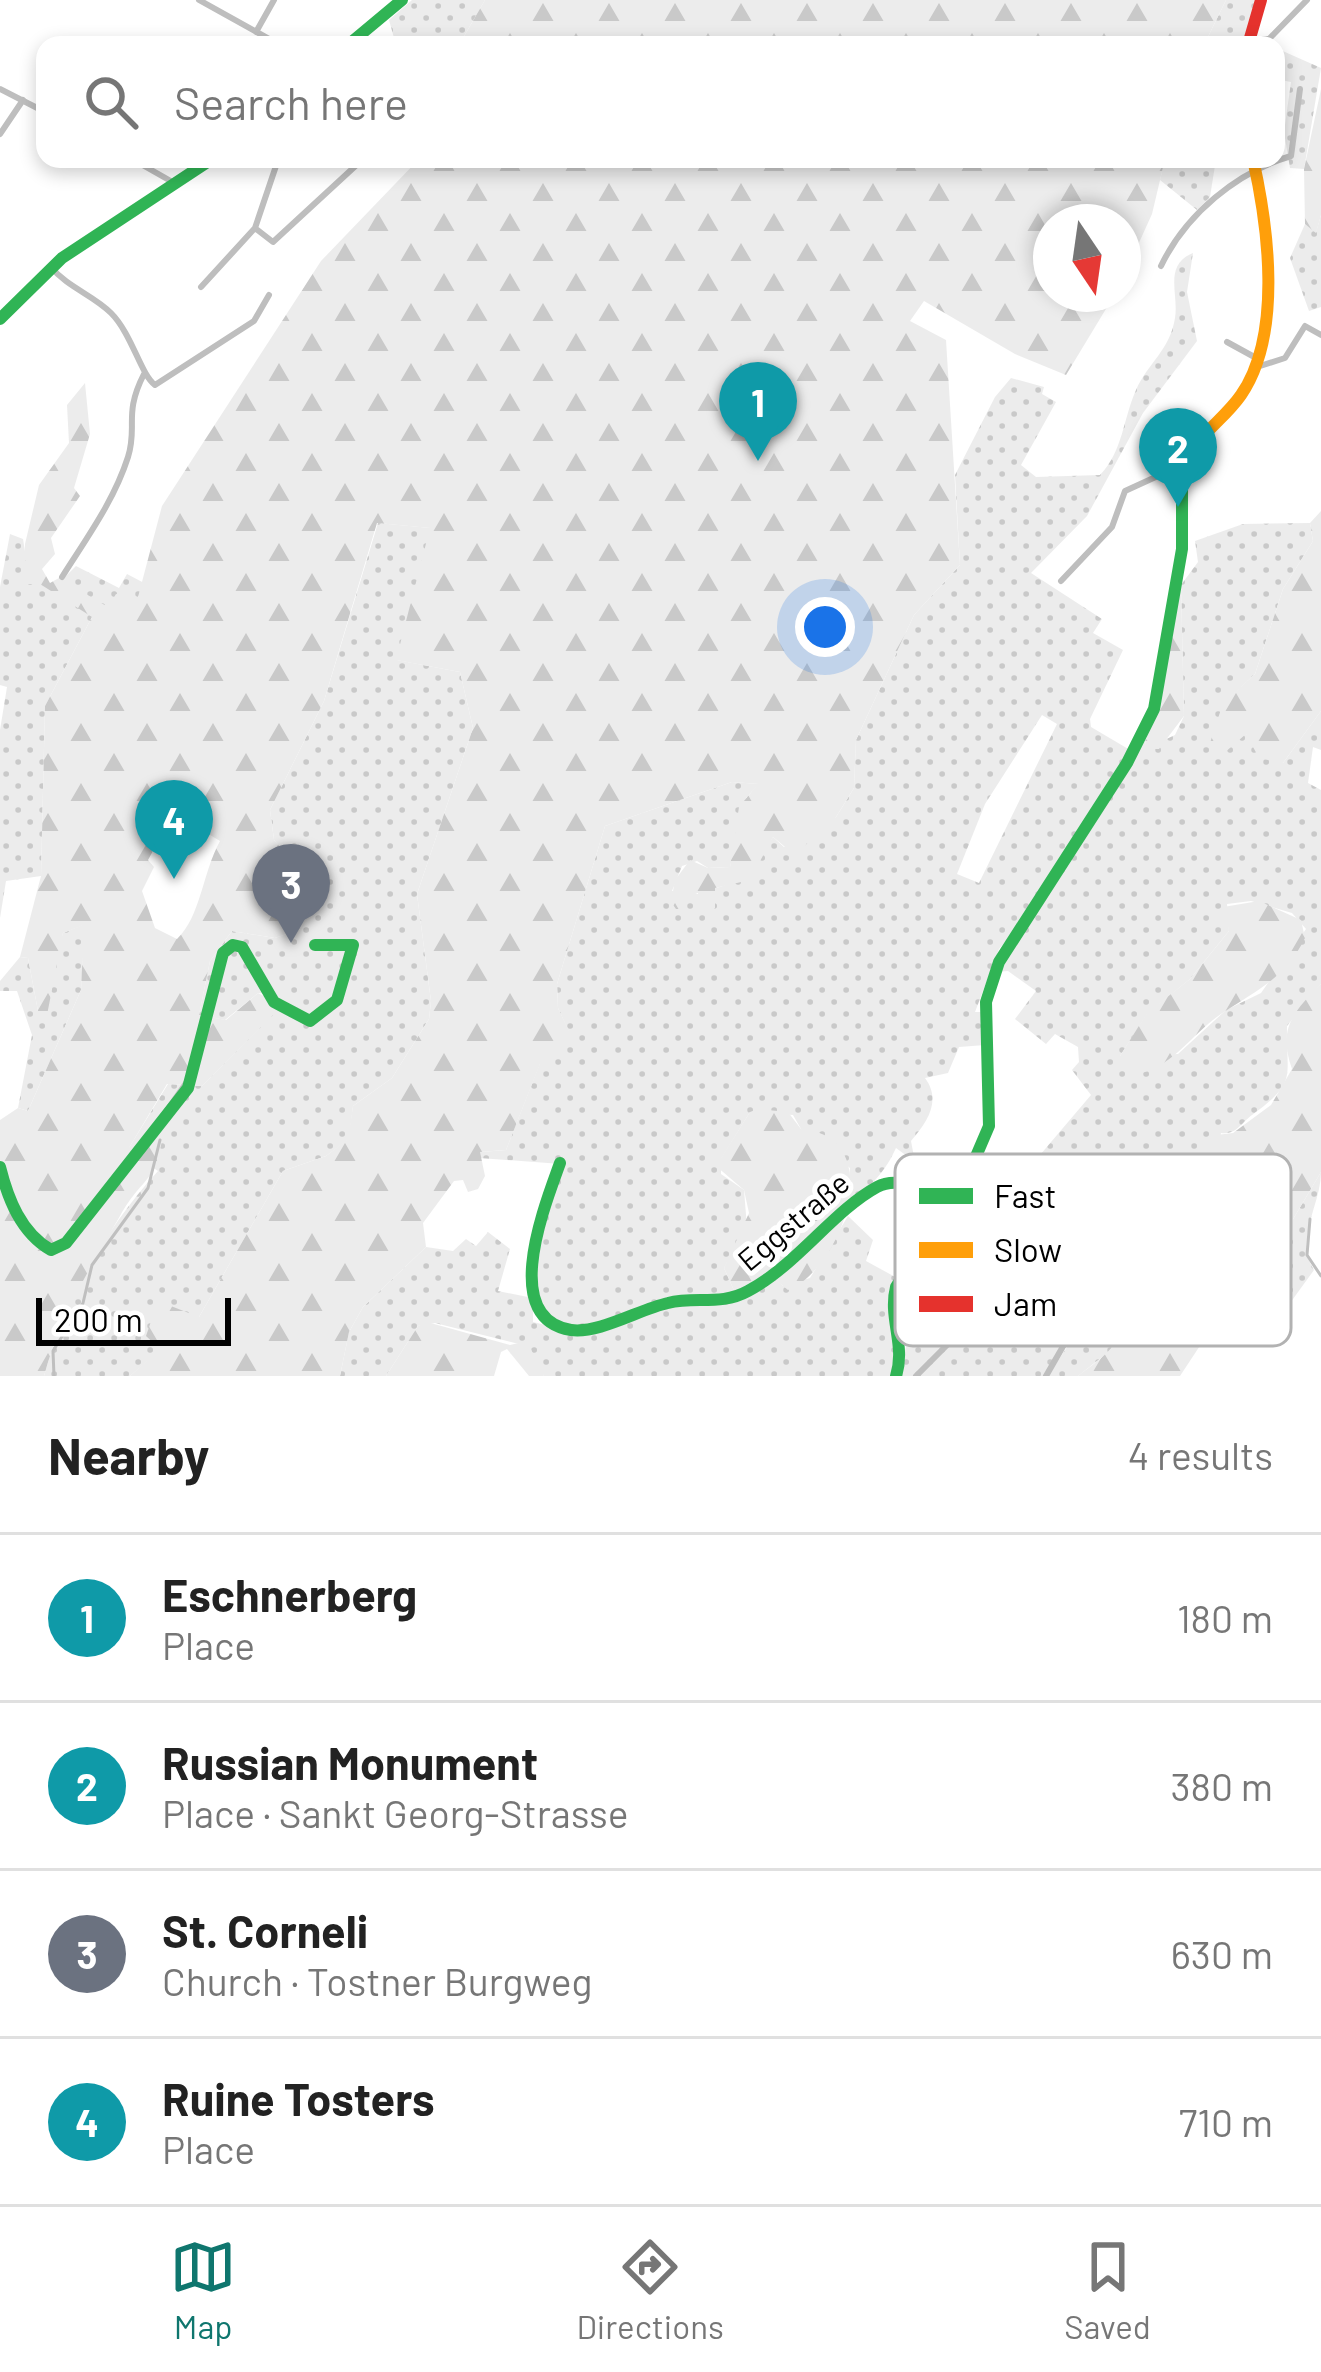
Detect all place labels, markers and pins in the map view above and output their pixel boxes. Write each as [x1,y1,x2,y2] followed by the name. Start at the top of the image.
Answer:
[719,362,797,461] pin: 1
[1139,408,1217,507] pin: 2
[135,780,213,879] pin: 4
[252,844,330,943] pin: 3

